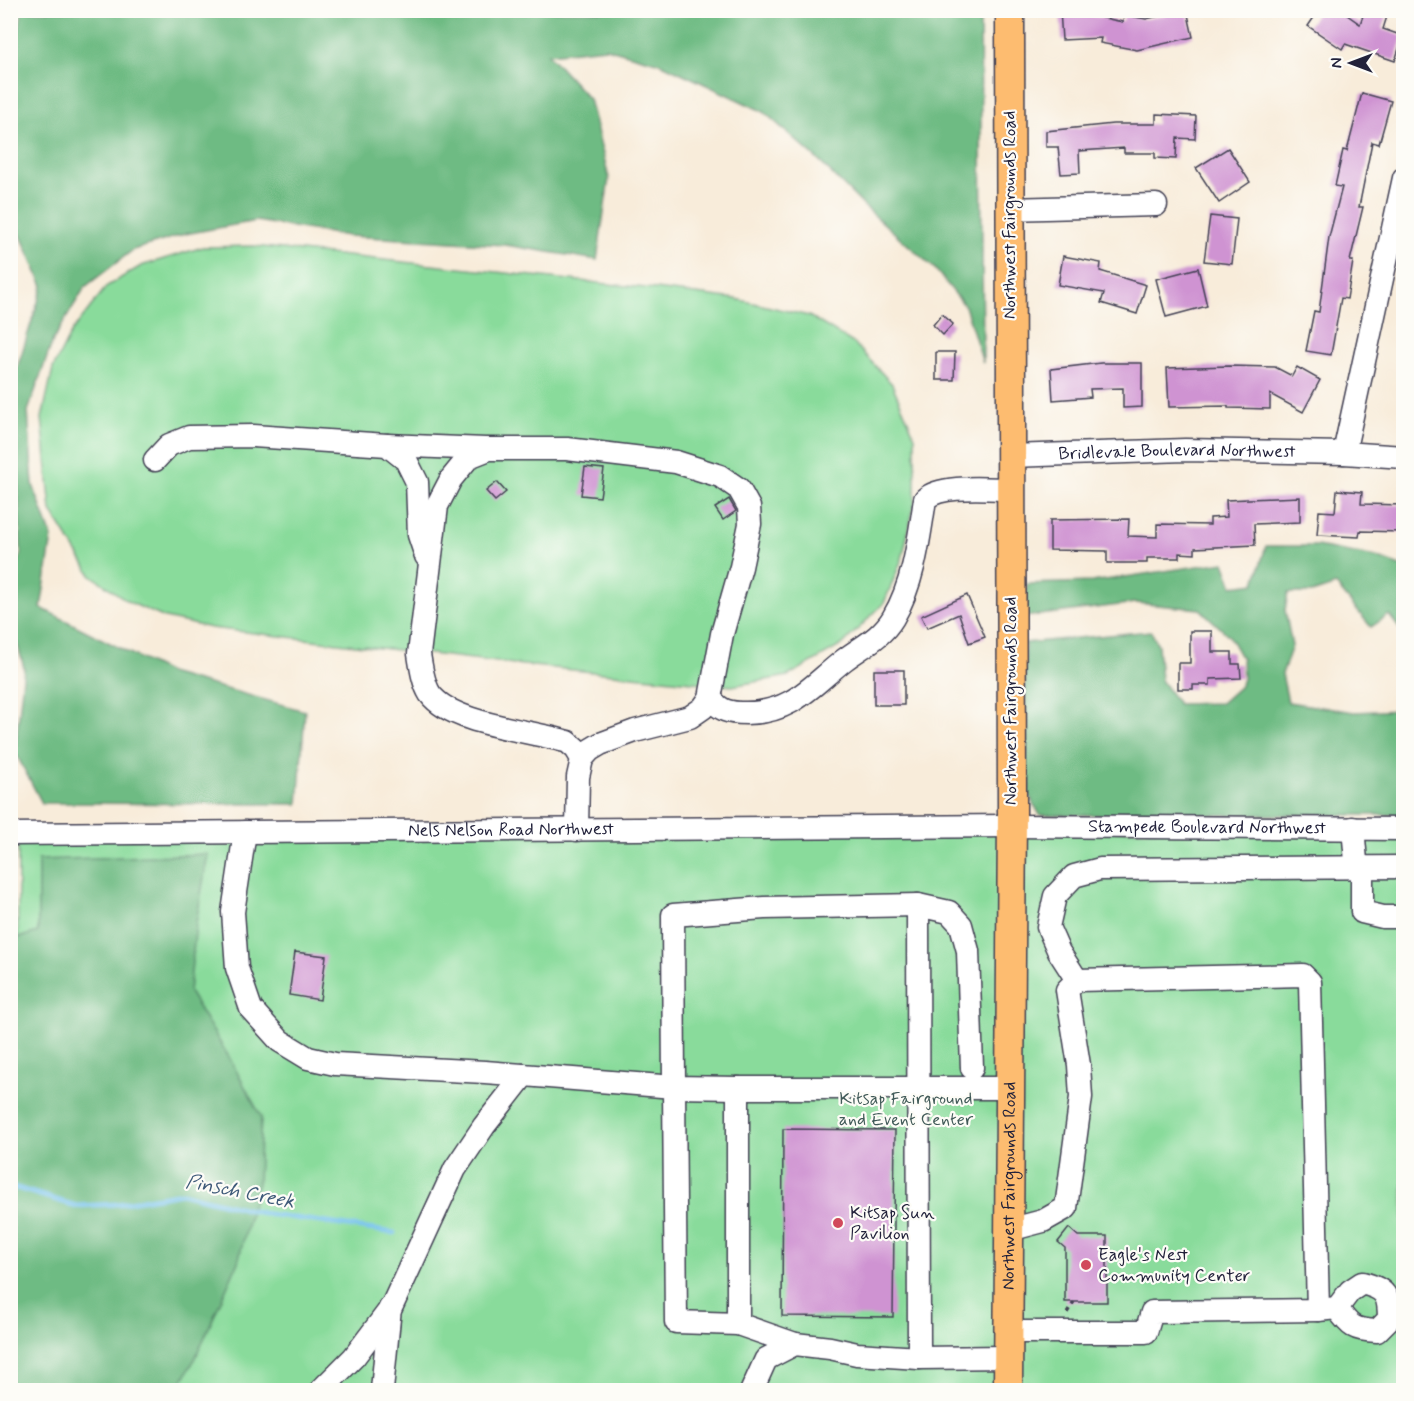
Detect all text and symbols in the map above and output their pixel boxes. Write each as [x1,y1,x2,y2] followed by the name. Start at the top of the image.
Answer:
[1321,33,1381,93] north arrow
[1327,58,1348,68] text: N
[998,111,1023,319] street label: Northwest Fairgrounds Road
[1058,438,1296,466] street label: Bridlevale Boulevard Northwest
[999,597,1024,805] street label: Northwest Fairgrounds Road
[1088,815,1327,840] street label: Stampede Boulevard Northwest
[408,817,615,843] street label: Nels Nelson Road Northwest
[997,1082,1023,1290] street label: Northwest Fairgrounds Road
[839,1087,974,1132] park label: Kitsap Fairground and Event Center
[183,1168,297,1216] water label: Pinsch Creek
[850,1201,935,1246] place label: Kitsap Sun Pavilion
[831,1216,845,1230] marker: Kitsap Sun Pavilion
[1098,1243,1251,1288] place label: Eagle's Nest Community Center
[1079,1258,1093,1272] marker: Eagle's Nest Community Center

